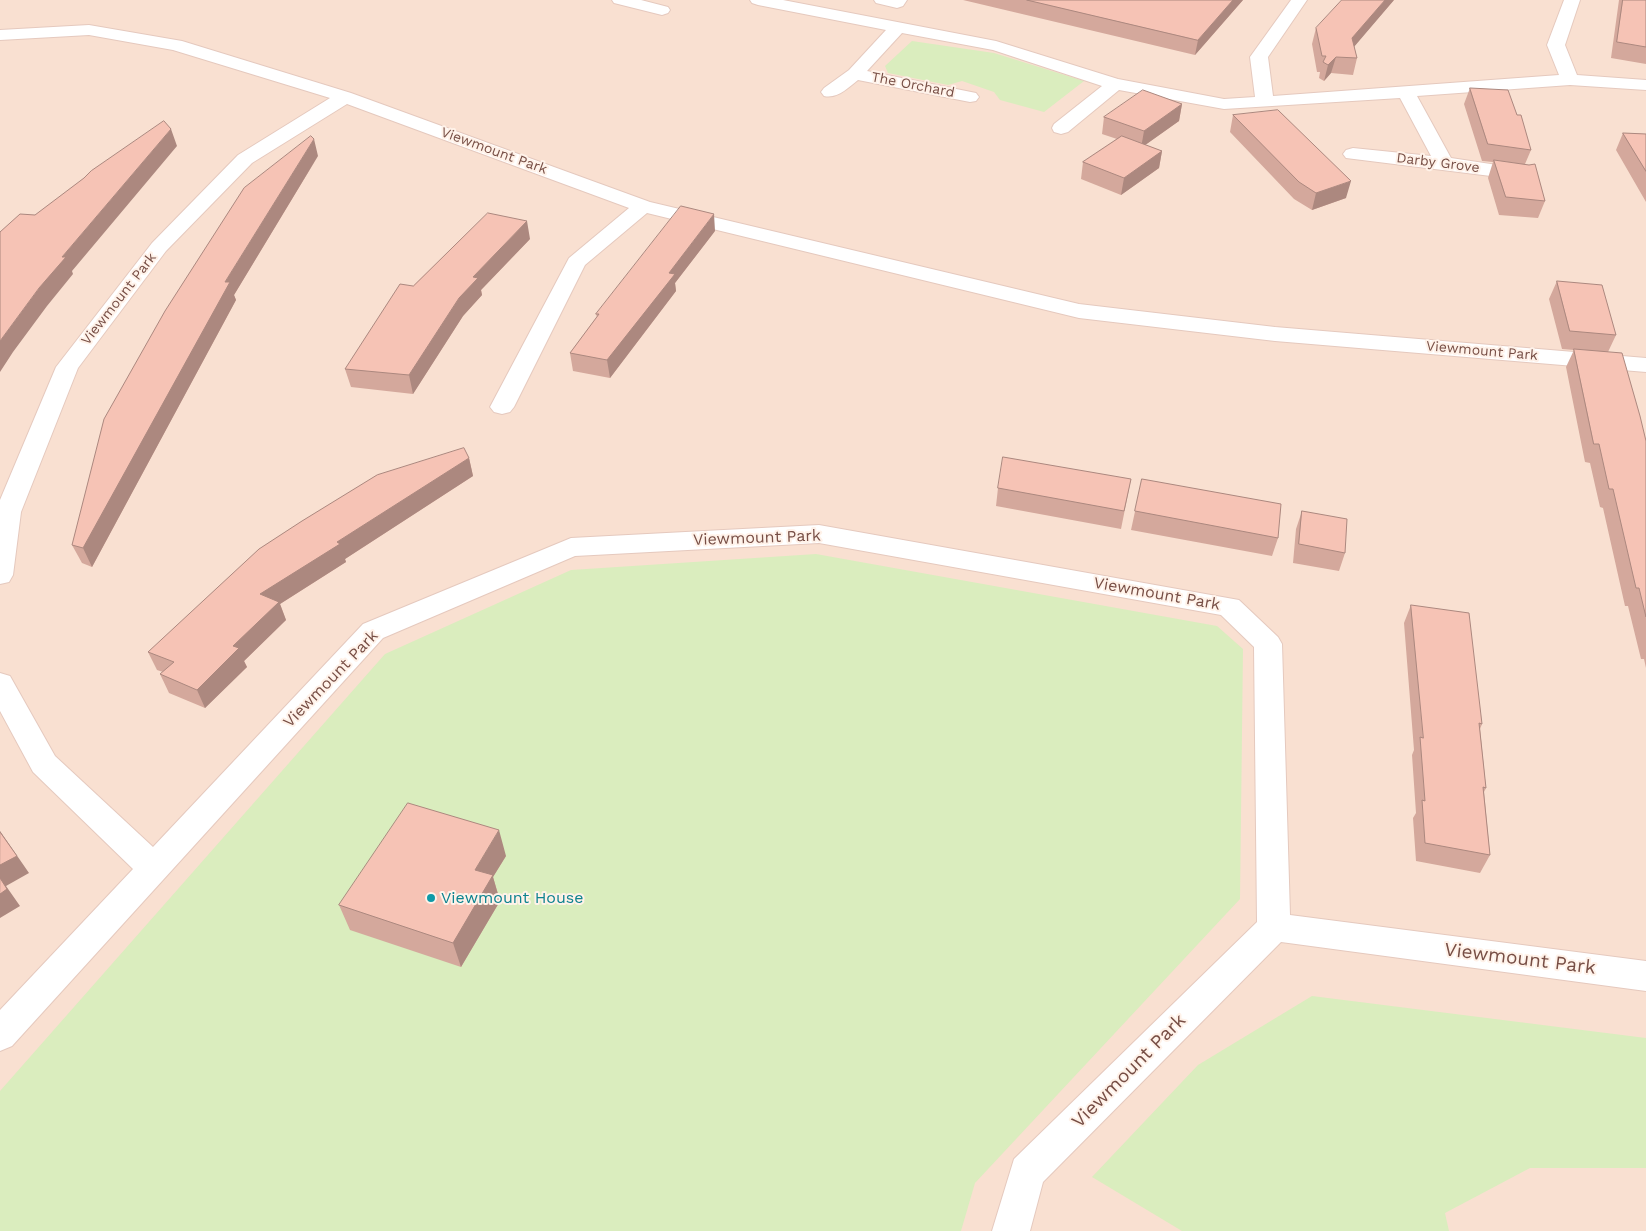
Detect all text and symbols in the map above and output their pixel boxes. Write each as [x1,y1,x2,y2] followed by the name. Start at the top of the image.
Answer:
[870,69,956,101] street label: The Orchard
[438,124,550,178] street label: Viewmount Park
[1395,150,1481,176] street label: Darby Grove
[78,250,160,348] street label: Viewmount Park
[1425,338,1539,364] street label: Viewmount Park
[693,526,821,550] street label: Viewmount Park
[1092,573,1222,615] street label: Viewmount Park
[280,626,382,732] street label: Viewmount Park
[441,888,583,908] place label: Viewmount House
[425,892,437,904] marker: Viewmount House
[1443,938,1597,980] street label: Viewmount Park
[1067,1009,1191,1133] street label: Viewmount Park

